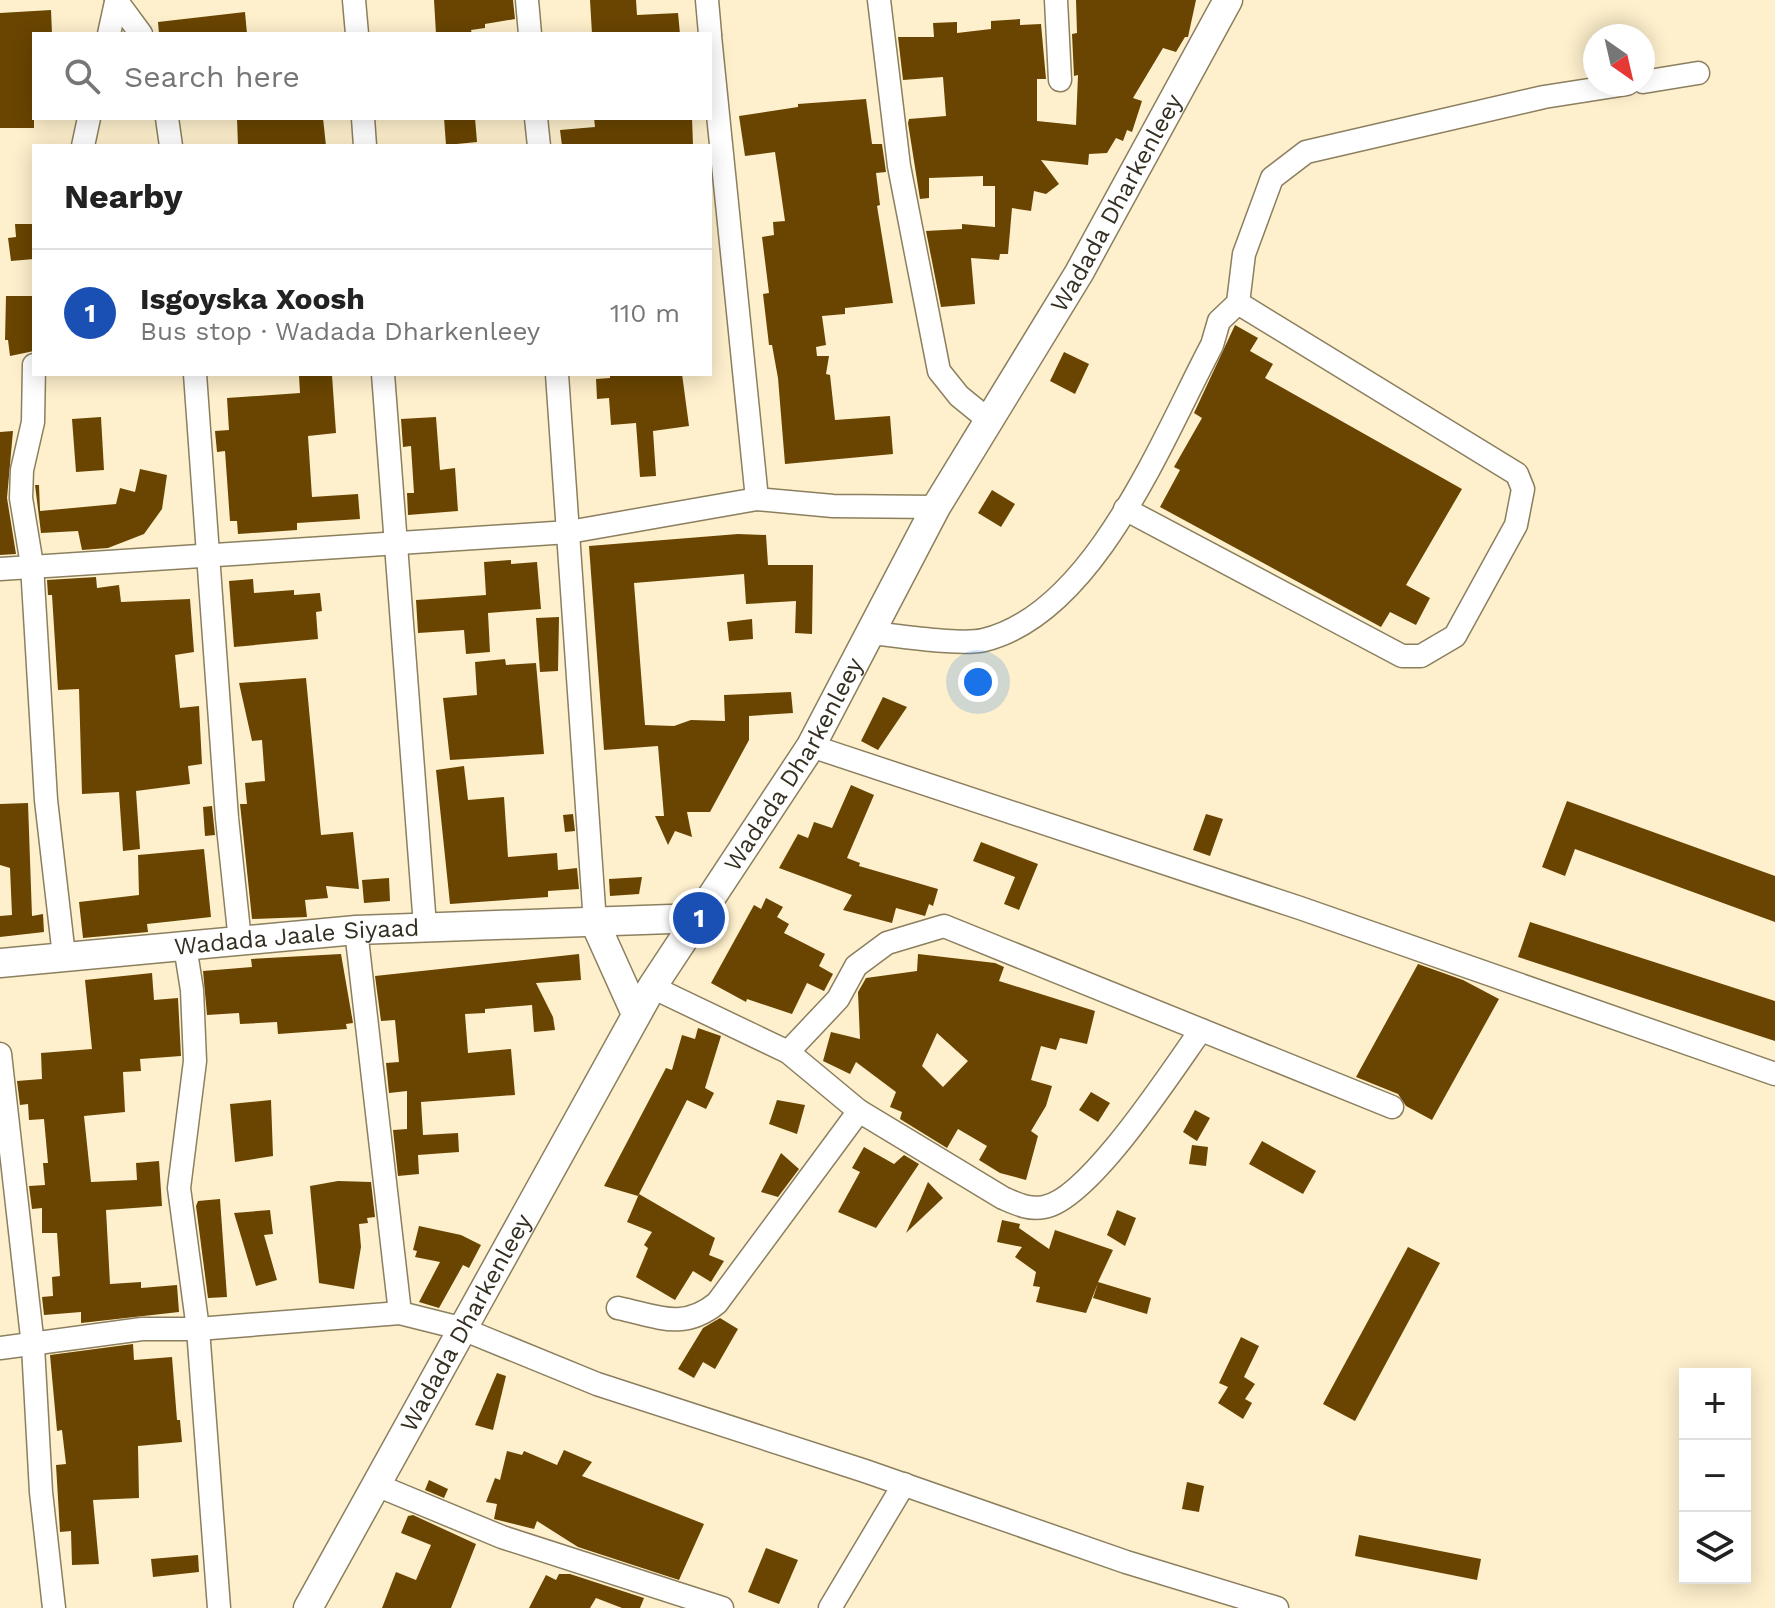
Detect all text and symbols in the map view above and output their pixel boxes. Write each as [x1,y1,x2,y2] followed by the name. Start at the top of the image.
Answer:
[1583,24,1655,96] north arrow
[32,32,712,120] search box
[60,54,104,98] icon: search
[124,59,300,94] text: Search here
[1045,89,1188,317] street label: Wadada Dharkenleey
[64,176,183,216] text: Nearby
[140,281,365,316] text: Isgoyska Xoosh
[84,298,96,328] text: 1
[610,298,680,328] text: 110 m
[140,316,540,346] text: Bus stop · Wadada Dharkenleey
[718,652,869,876] street label: Wadada Dharkenleey
[958,662,998,702] your location
[673,888,725,948] pin: 1
[173,914,420,961] street label: Wadada Jaale Siyaad
[394,1208,538,1437] street label: Wadada Dharkenleey
[1679,1368,1751,1584] map controls
[1679,1368,1751,1440] button: +
[1679,1440,1751,1512] button: −
[1679,1512,1751,1584] button: layers

